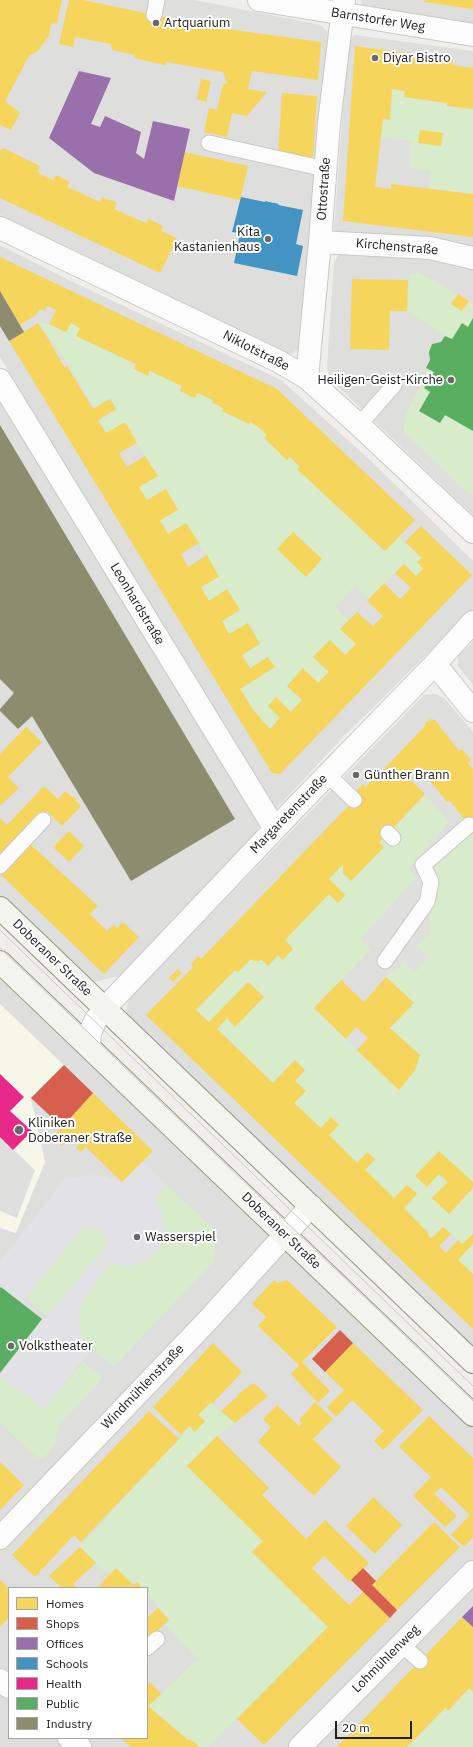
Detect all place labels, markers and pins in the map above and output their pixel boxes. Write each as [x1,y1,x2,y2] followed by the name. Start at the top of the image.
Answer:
[164,15,230,31] place label: Artquarium
[151,18,161,28] marker: Artquarium
[383,50,451,66] place label: Diyar Bistro
[370,53,380,63] marker: Diyar Bistro
[174,224,260,255] place label: Kita Kastanienhaus
[263,234,273,244] marker: Kita Kastanienhaus
[318,372,443,388] place label: Heiligen-Geist-Kirche
[446,375,456,385] marker: Heiligen-Geist-Kirche
[364,767,450,783] place label: Günther Brann
[351,770,361,780] marker: Günther Brann
[28,1115,132,1146] place label: Kliniken Doberaner Straße
[13,1124,25,1136] marker: Kliniken Doberaner Straße
[145,1229,216,1245] place label: Wasserspiel
[132,1232,142,1242] marker: Wasserspiel
[19,1338,93,1354] place label: Volkstheater
[6,1341,16,1351] marker: Volkstheater

